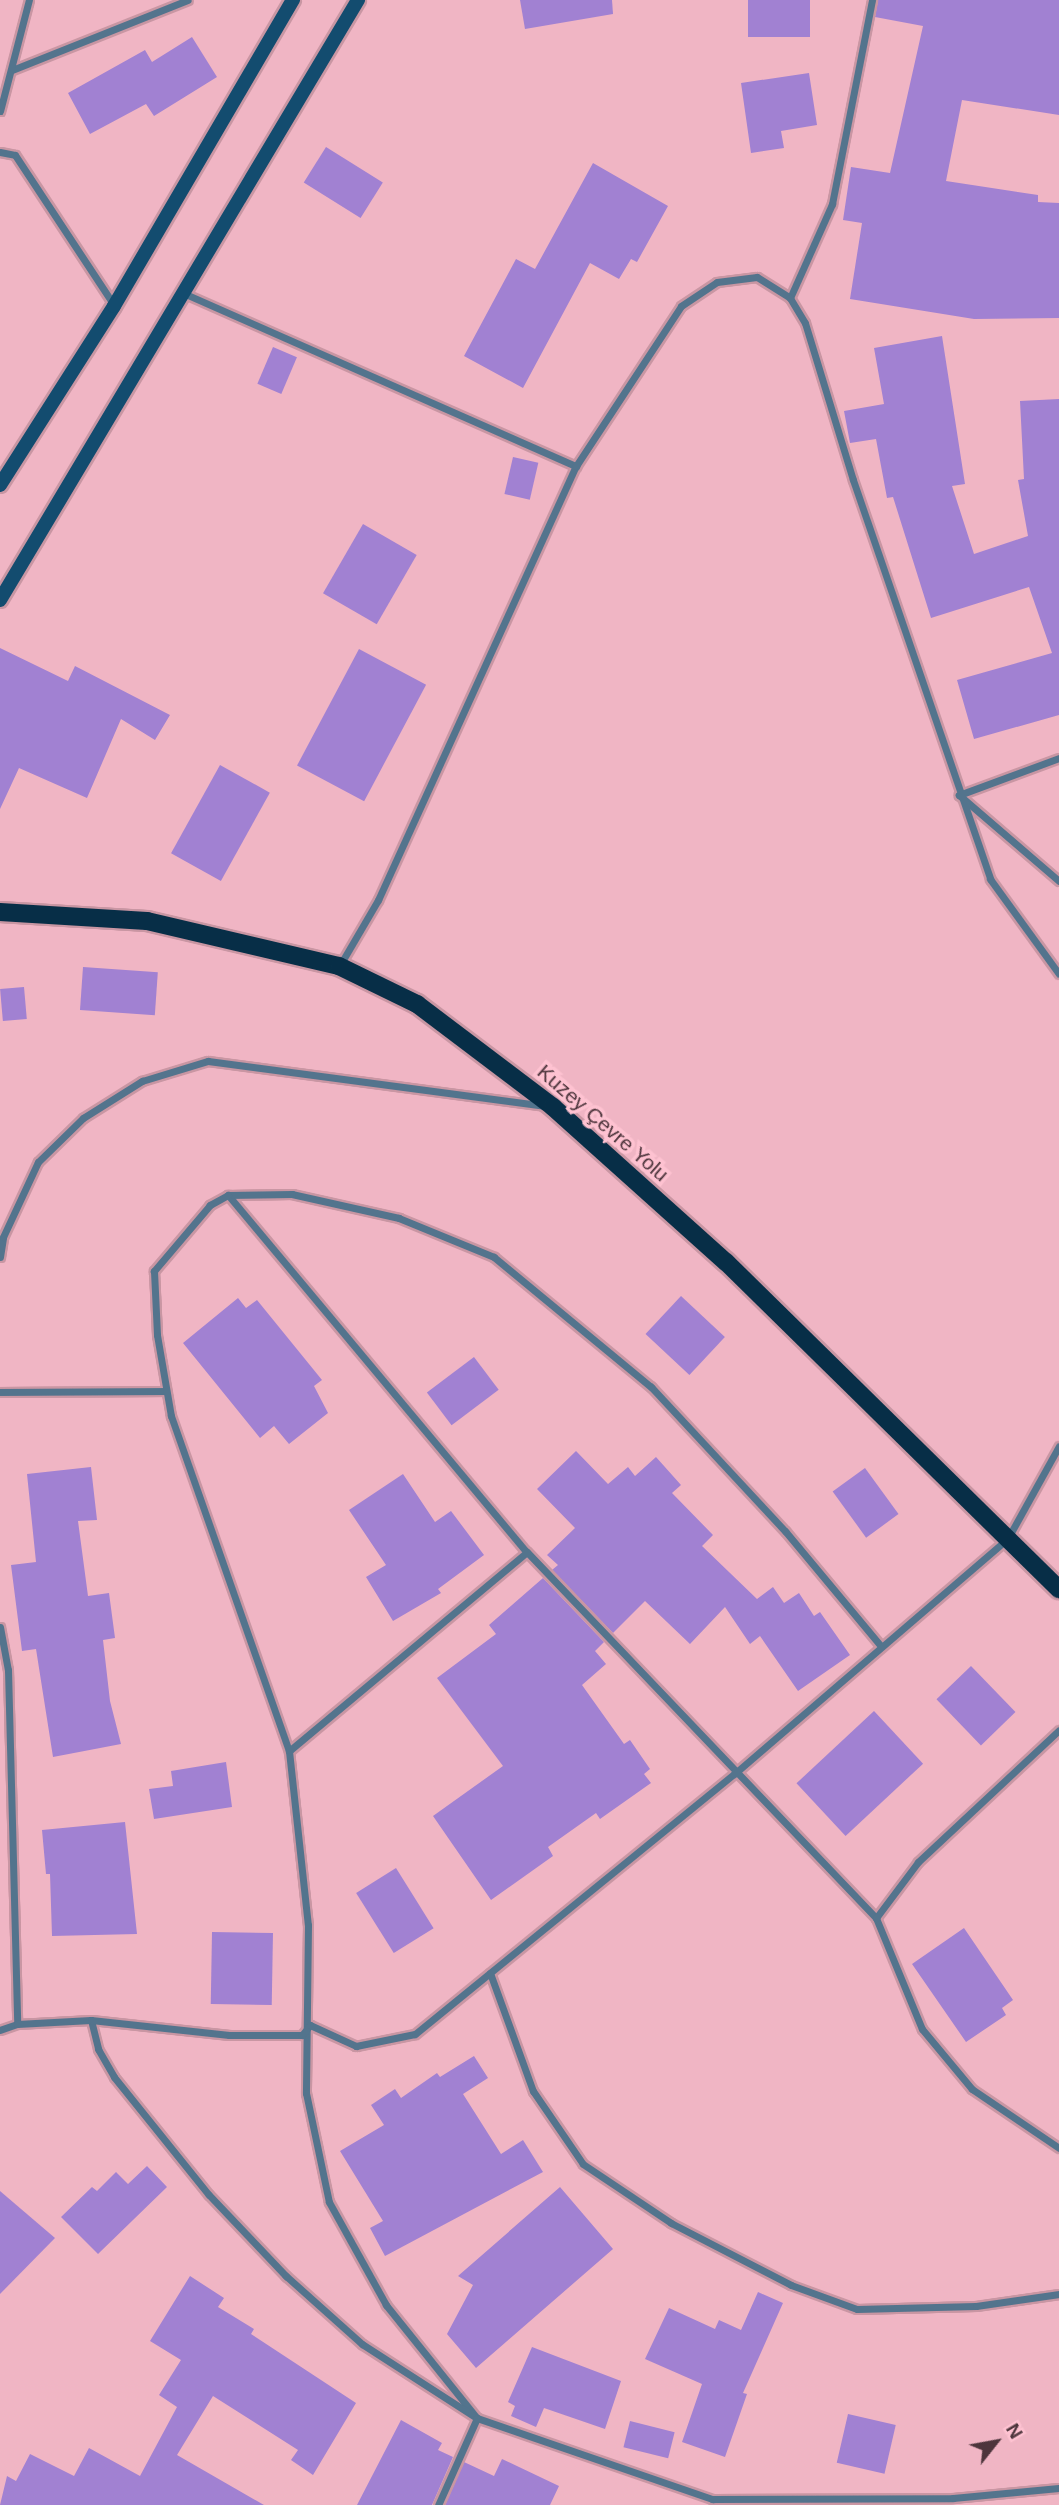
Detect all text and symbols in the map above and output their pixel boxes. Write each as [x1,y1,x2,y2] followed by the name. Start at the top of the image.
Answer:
[532,1059,674,1187] street label: Kuzey Çevre Yolu
[961,2407,1031,2477] north arrow
[1002,2420,1027,2442] text: N

